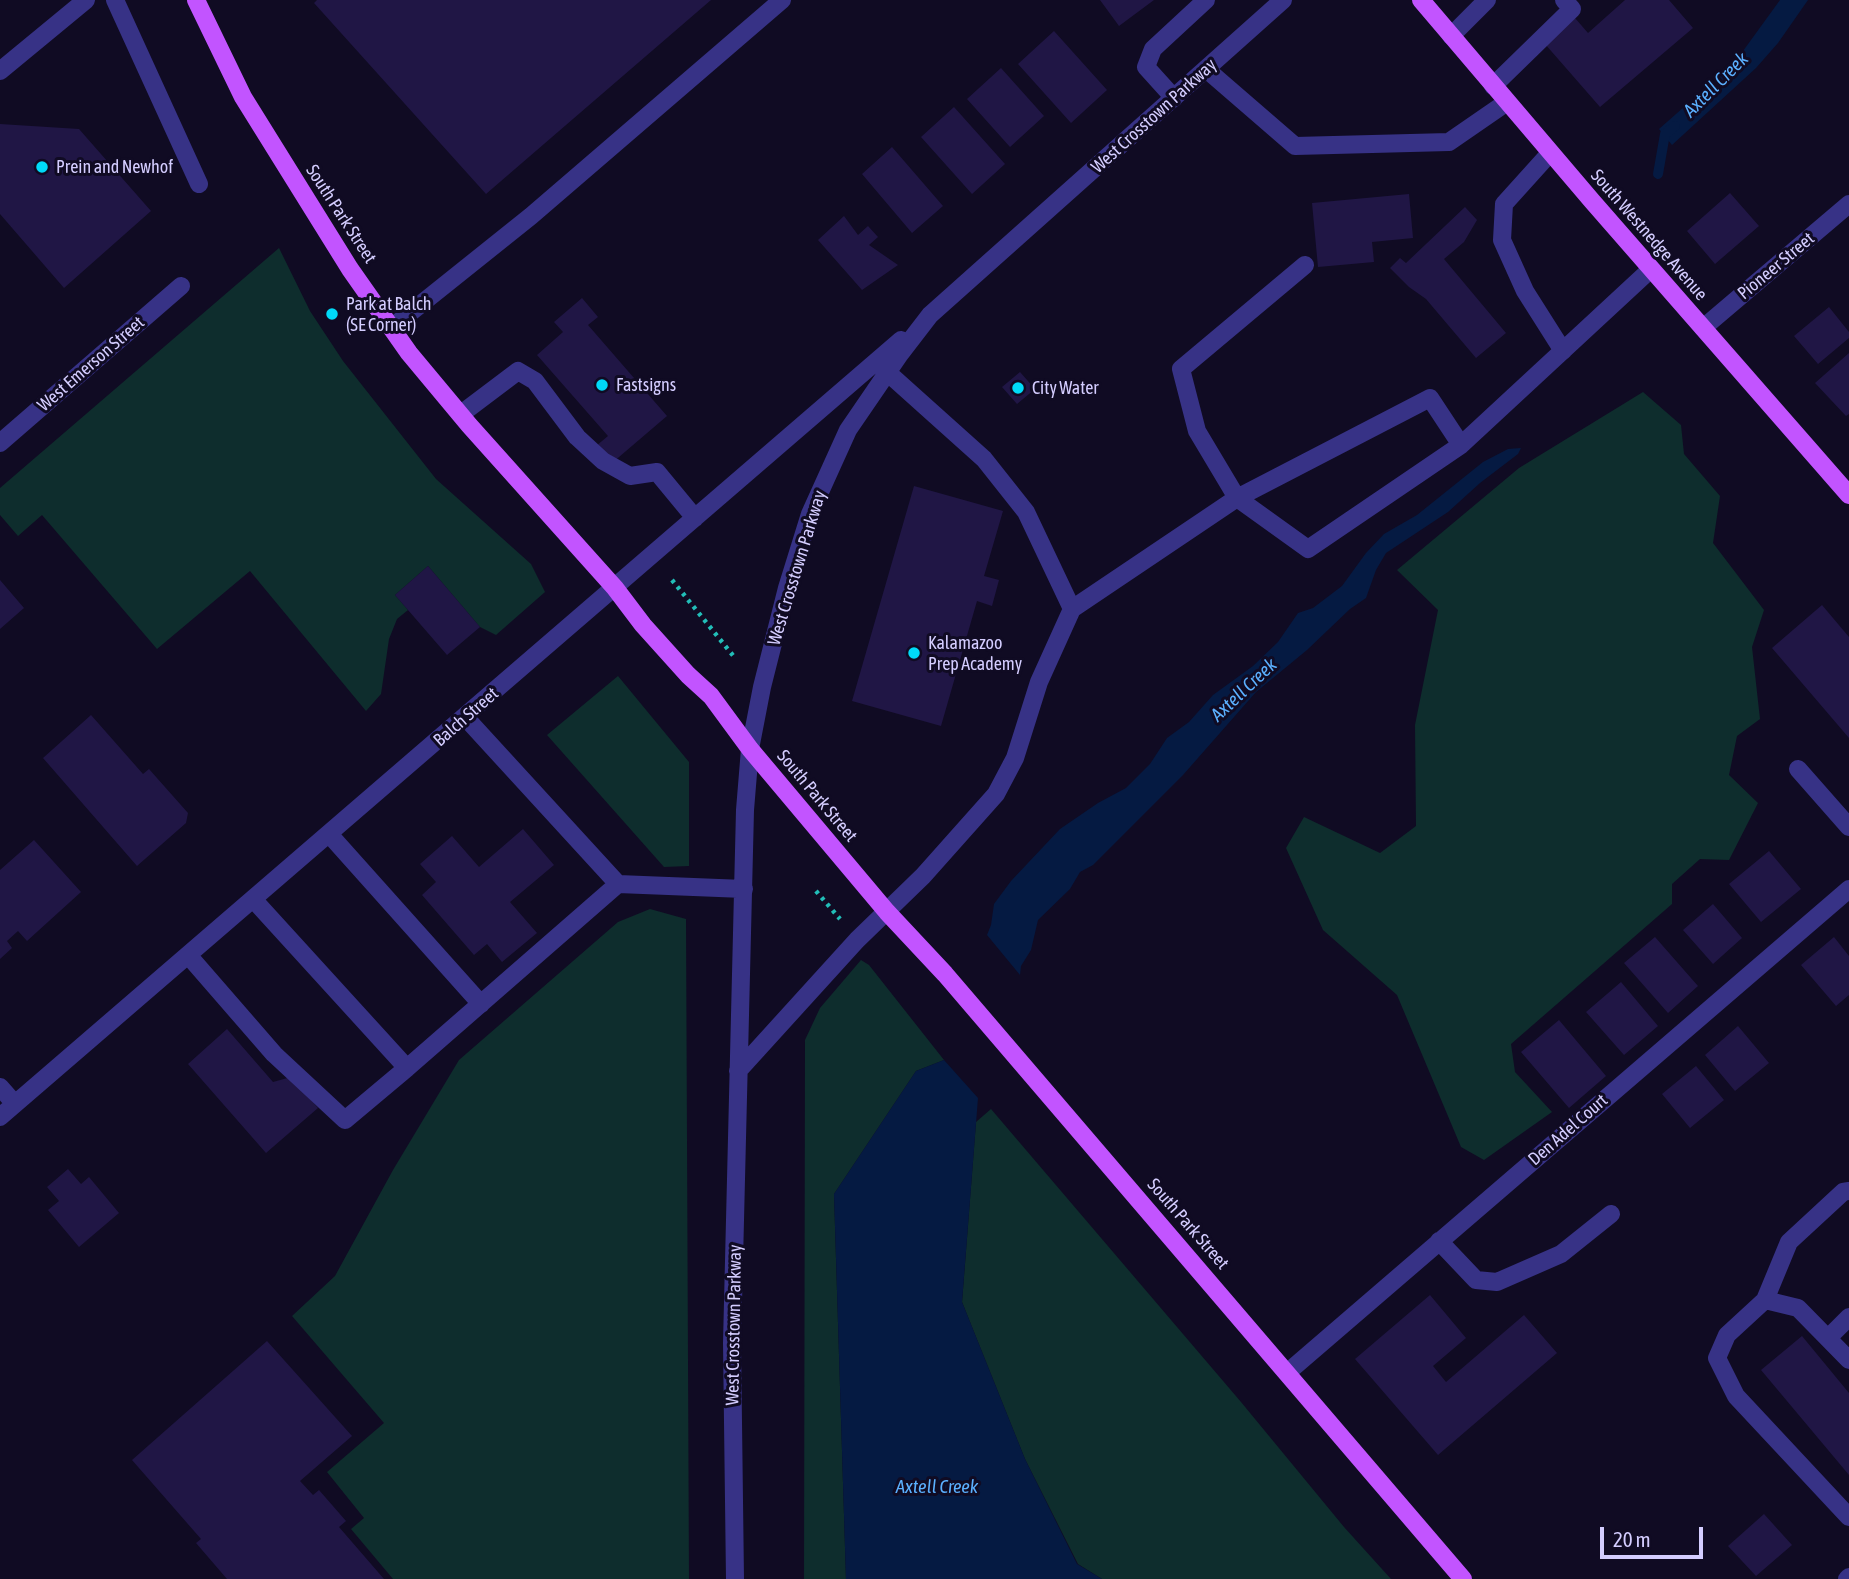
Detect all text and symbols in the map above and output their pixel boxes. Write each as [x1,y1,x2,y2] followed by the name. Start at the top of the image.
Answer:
[1679,48,1753,122] water label: Axtell Creek
[1087,54,1221,178] street label: West Crosstown Parkway
[56,156,173,178] place label: Prein and Newhof
[34,159,50,175] marker: Prein and Newhof
[301,161,381,267] street label: South Park Street
[1586,165,1712,305] street label: South Westnedge Avenue
[1733,228,1819,304] street label: Pioneer Street
[346,293,431,336] place label: Park at Balch (SE Corner)
[324,306,340,322] marker: Park at Balch (SE Corner)
[33,312,149,416] street label: West Emerson Street
[616,374,676,396] place label: Fastsigns
[594,377,610,393] marker: Fastsigns
[1032,377,1099,399] place label: City Water
[1010,380,1026,396] marker: City Water
[763,488,831,648] street label: West Crosstown Parkway
[928,632,1022,674] place label: Kalamazoo Prep Academy
[906,645,922,661] marker: Kalamazoo Prep Academy
[1206,654,1282,726] water label: Axtell Creek
[429,683,503,751] street label: Balch Street
[772,746,862,846] street label: South Park Street
[1524,1090,1612,1170] street label: Den Adel Court
[1143,1174,1233,1274] street label: South Park Street
[722,1244,746,1406] street label: West Crosstown Parkway
[896,1476,978,1498] water label: Axtell Creek
[1604,1512,1707,1556] scale bar
[1613,1527,1651,1551] text: 20 m

